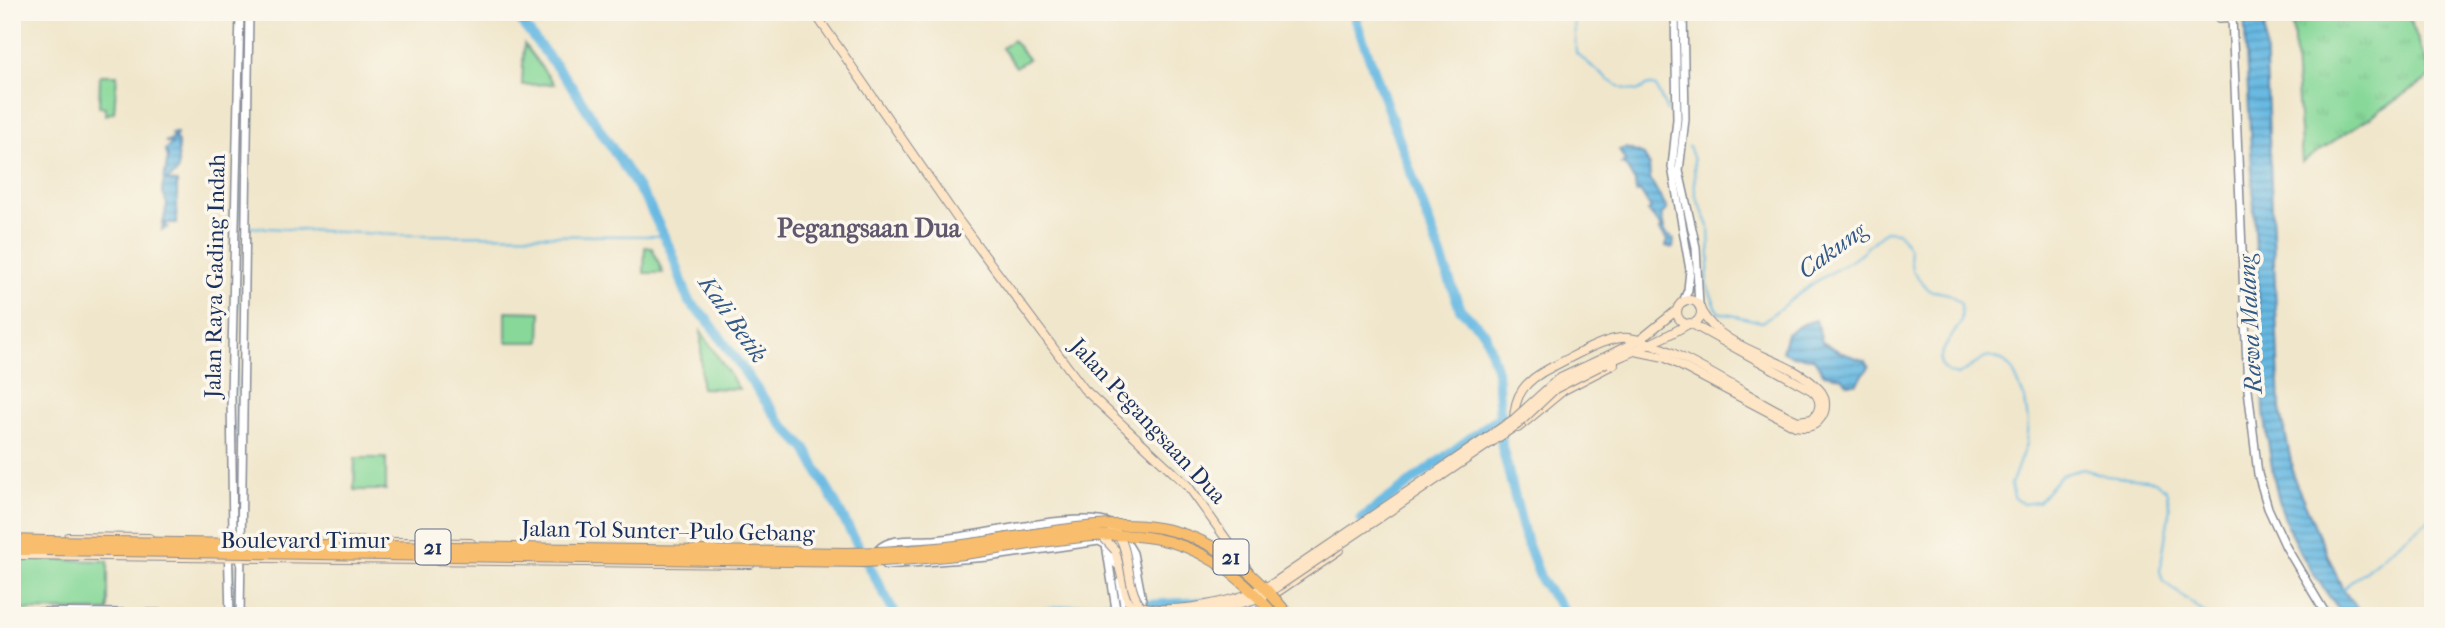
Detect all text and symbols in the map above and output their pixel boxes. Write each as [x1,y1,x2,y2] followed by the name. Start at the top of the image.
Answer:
[199,154,231,400] street label: Jalan Raya Gading Indah
[777,213,962,244] district label: Pegangsaan Dua
[1793,216,1872,284] water label: Cakung
[2232,253,2268,396] water label: Rawa Malang
[692,268,773,368] water label: Kali Betik
[1063,331,1232,510] street label: Jalan Pegangsaan Dua
[519,515,816,547] street label: Jalan Tol Sunter–Pulo Gebang
[220,527,390,554] street label: Boulevard Timur
[416,530,450,564] road number: 21
[1214,540,1248,574] road number: 21

